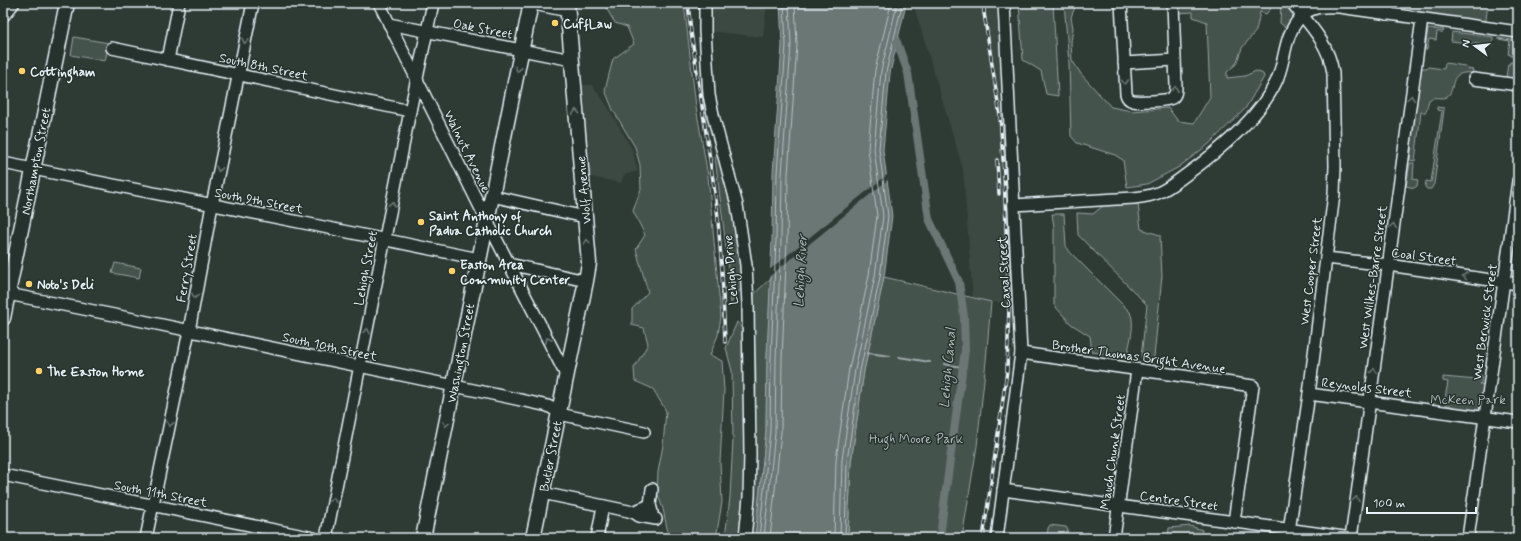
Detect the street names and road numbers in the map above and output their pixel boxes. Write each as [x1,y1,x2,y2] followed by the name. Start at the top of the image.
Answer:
[452,15,514,44] street label: Oak Street
[218,50,310,85] street label: South 8th Street
[18,106,55,216] street label: Northampton Street
[439,108,494,196] street label: Walnut Avenue
[573,155,596,225] street label: Wolf Avenue
[213,185,305,218] street label: South 9th Street
[1355,204,1392,350] street label: West Wilkes-Barre Street
[1296,216,1327,326] street label: West Cooper Street
[351,229,383,307] street label: Lehigh Street
[173,233,202,304] street label: Ferry Street
[720,234,744,306] street label: Lehigh Drive
[994,235,1015,309] street label: Canal Street
[1390,244,1458,270] street label: Coal Street
[1469,263,1502,382] street label: West Berwick Street
[443,302,481,405] street label: Washington Street
[281,329,379,366] street label: South 10th Street
[1051,337,1227,380] street label: Brother Thomas Bright Avenue
[1320,374,1414,403] street label: Reynolds Street
[1097,393,1130,511] street label: Mauch Chunk Street
[536,419,567,493] street label: Butler Street
[113,477,209,512] street label: South 11th Street
[1139,488,1219,515] street label: Centre Street

